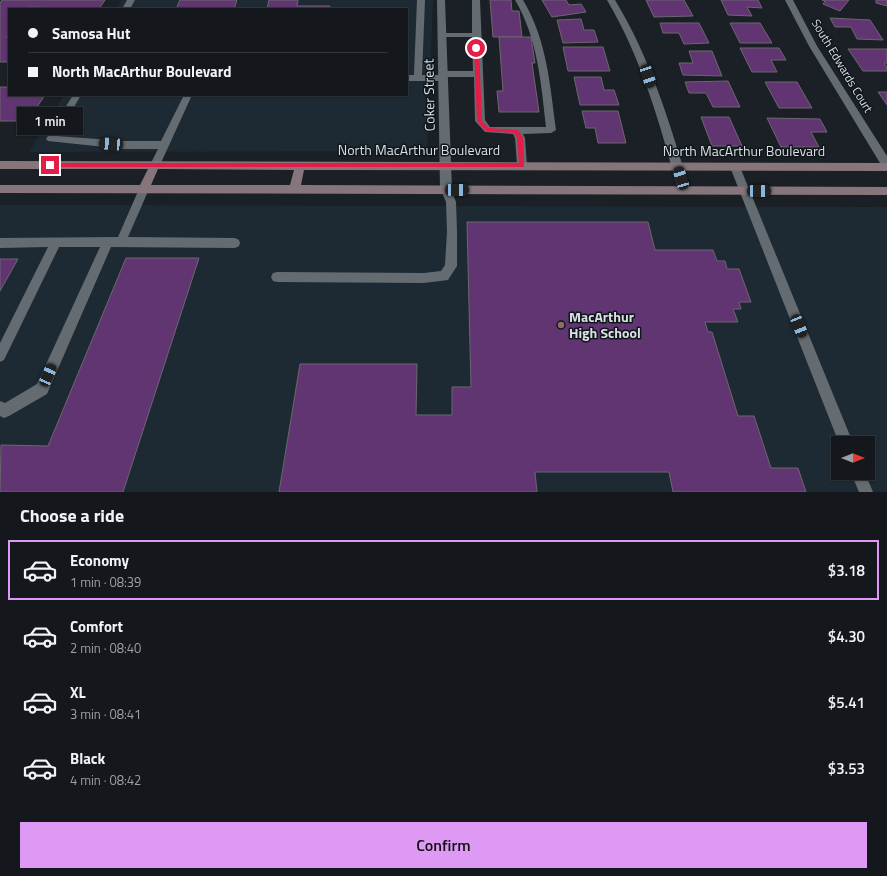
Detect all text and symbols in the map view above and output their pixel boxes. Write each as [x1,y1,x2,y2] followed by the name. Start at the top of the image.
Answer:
[807,15,878,117] street label: South Edwards Court
[52,22,130,45] text: Samosa Hut
[467,39,485,57] route start
[417,59,440,131] street label: Coker Street
[52,60,232,83] text: North MacArthur Boulevard
[639,63,657,89] car
[17,107,83,135] callout: 1 min
[34,111,66,131] text: 1 min
[99,137,123,151] car
[338,139,500,160] street label: North MacArthur Boulevard
[663,140,825,161] street label: North MacArthur Boulevard
[41,156,59,174] route end
[672,165,690,191] car
[445,184,469,196] car
[747,185,771,197] car
[569,306,641,343] place label: MacArthur High School
[789,313,809,339] car
[556,320,566,330] marker: MacArthur High School
[38,362,58,388] car
[831,436,875,480] north arrow
[831,436,875,480] map controls
[20,502,124,529] text: Choose a ride
[70,549,129,572] text: Economy
[22,552,58,588] icon: car
[828,559,865,582] text: $3.18
[70,572,141,592] text: 1 min · 08:39
[70,615,123,638] text: Comfort
[22,618,58,654] icon: car
[828,625,865,648] text: $4.30
[70,638,141,658] text: 2 min · 08:40
[70,681,86,704] text: XL
[22,684,58,720] icon: car
[828,691,865,714] text: $5.41
[70,704,141,724] text: 3 min · 08:41
[70,747,105,770] text: Black
[22,750,58,786] icon: car
[828,757,865,780] text: $3.53
[70,770,141,790] text: 4 min · 08:42
[20,822,867,868] button: Confirm

